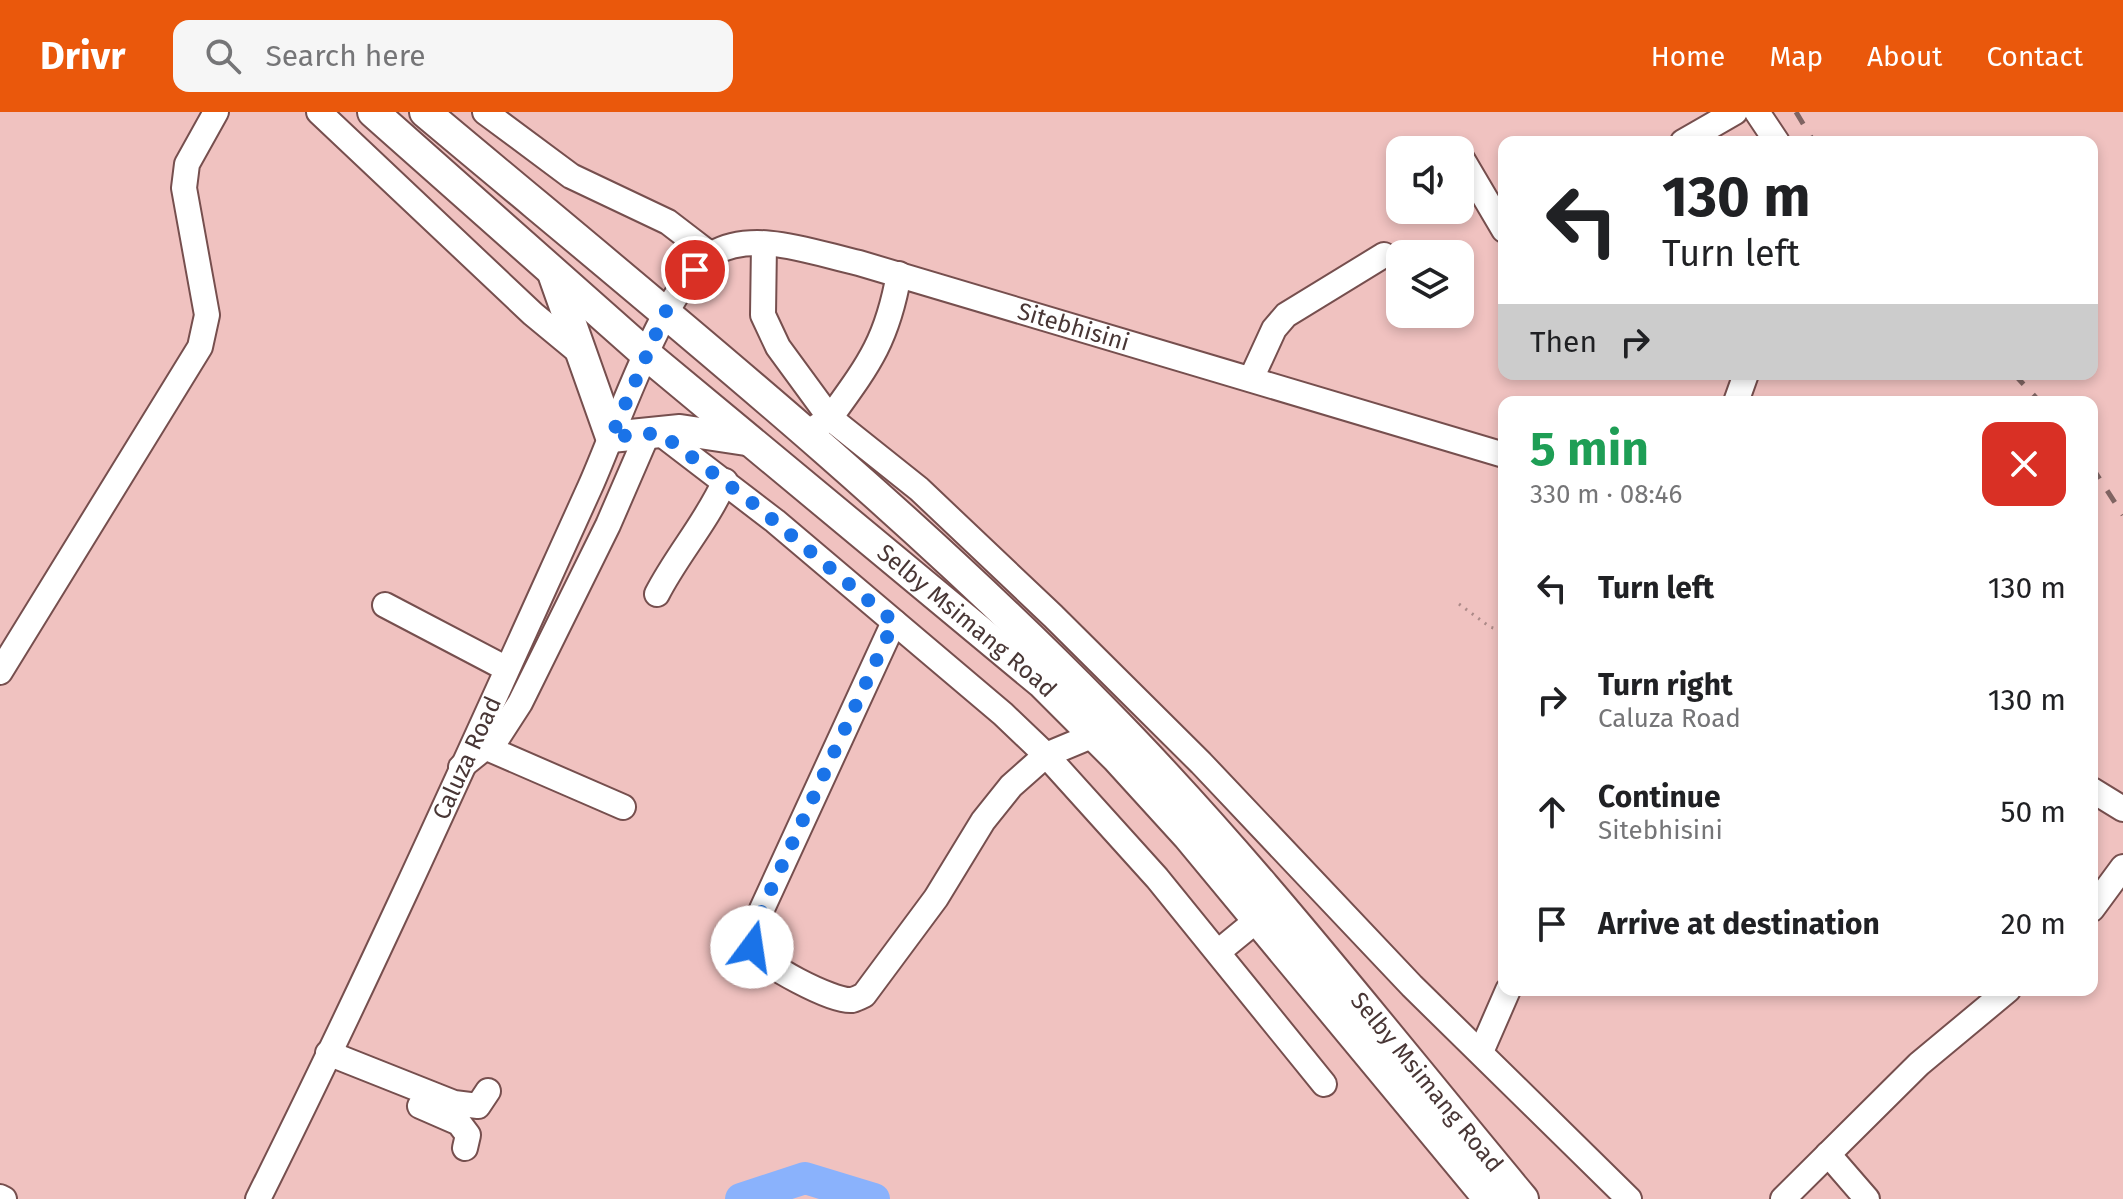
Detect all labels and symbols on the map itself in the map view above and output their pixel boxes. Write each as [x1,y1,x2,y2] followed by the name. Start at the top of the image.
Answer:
[661,236,729,304] pin
[1014,297,1133,357] street label: Sitebhisini
[872,538,1062,703] street label: Selby Msimang Road
[427,692,507,824] street label: Caluza Road
[710,905,794,989] position arrow
[1345,987,1509,1178] street label: Selby Msimang Road

